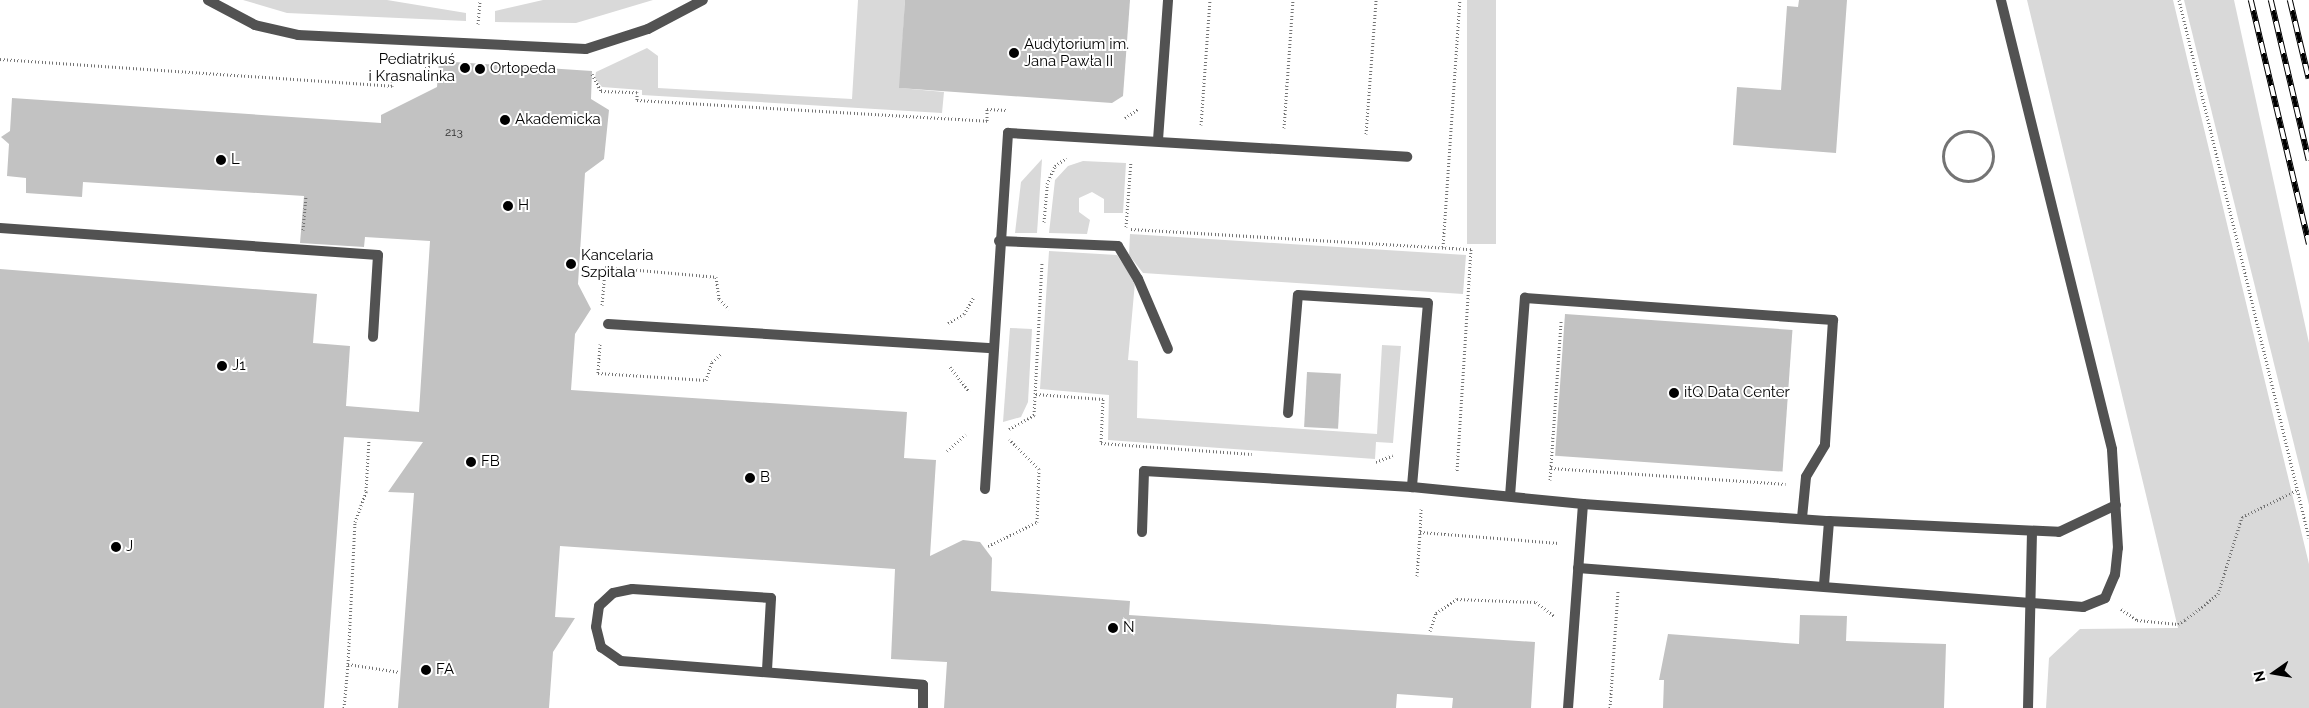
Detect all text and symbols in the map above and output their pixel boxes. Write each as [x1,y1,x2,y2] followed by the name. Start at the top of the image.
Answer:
[1024,35,1129,70] place label: Audytorium im. Jana Pawła II
[1008,47,1020,59] marker: Audytorium im. Jana Pawła II
[368,50,455,85] place label: Pediatrikuś i Krasnalinka
[490,60,556,78] place label: Ortopeda
[459,62,471,74] marker: Pediatrikuś i Krasnalinka
[474,63,486,75] marker: Ortopeda
[515,111,601,129] place label: Akademicka
[499,114,511,126] marker: Akademicka
[445,126,463,140] house number: 213
[231,151,240,169] place label: L
[215,154,227,166] marker: L
[518,197,529,215] place label: H
[502,200,514,212] marker: H
[581,246,653,281] place label: Kancelaria Szpitala
[565,258,577,270] marker: Kancelaria Szpitala
[232,357,246,375] place label: J1
[216,360,228,372] marker: J1
[1684,384,1790,402] place label: itQ Data Center
[1668,387,1680,399] marker: itQ Data Center
[481,453,500,471] place label: FB
[465,456,477,468] marker: FB
[760,469,770,487] place label: B
[744,472,756,484] marker: B
[126,538,133,556] place label: J
[110,541,122,553] marker: J
[1123,619,1135,637] place label: N
[1107,622,1119,634] marker: N
[2249,648,2299,698] north arrow
[436,661,454,679] place label: FA
[420,664,432,676] marker: FA
[2250,669,2268,683] text: N

